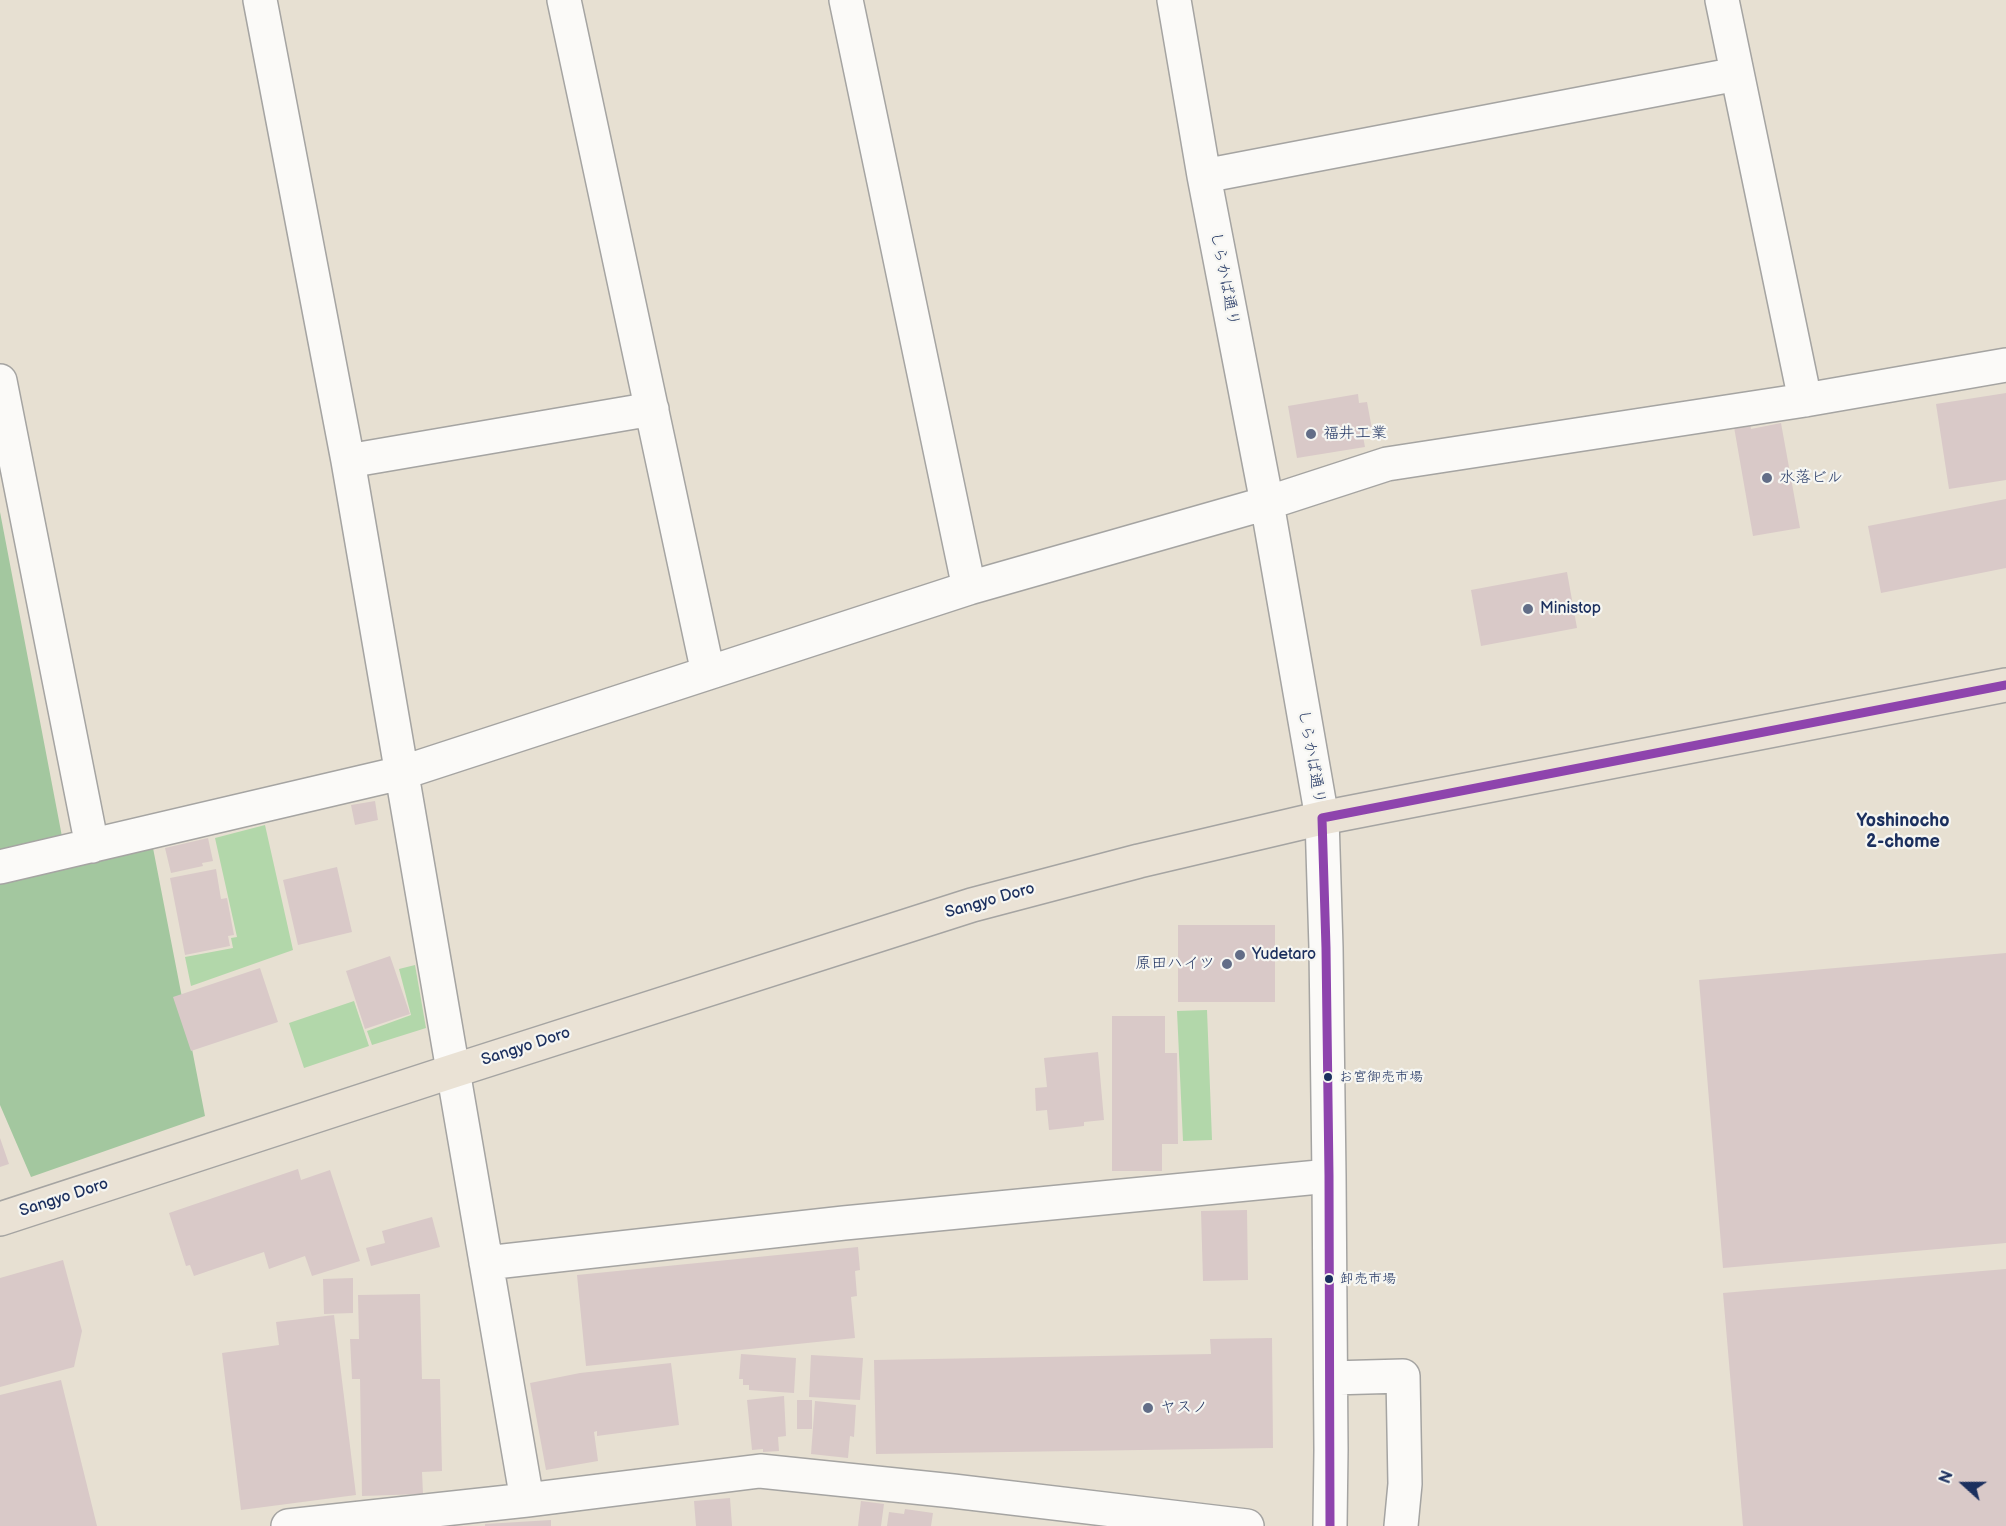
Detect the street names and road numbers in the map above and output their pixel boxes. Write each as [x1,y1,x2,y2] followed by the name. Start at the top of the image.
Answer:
[1205,230,1243,328] street label: しらかば通り
[1293,708,1329,806] street label: しらかば通り
[943,879,1037,923] street label: Sangyo Doro
[479,1024,573,1070] street label: Sangyo Doro
[17,1175,111,1221] street label: Sangyo Doro

